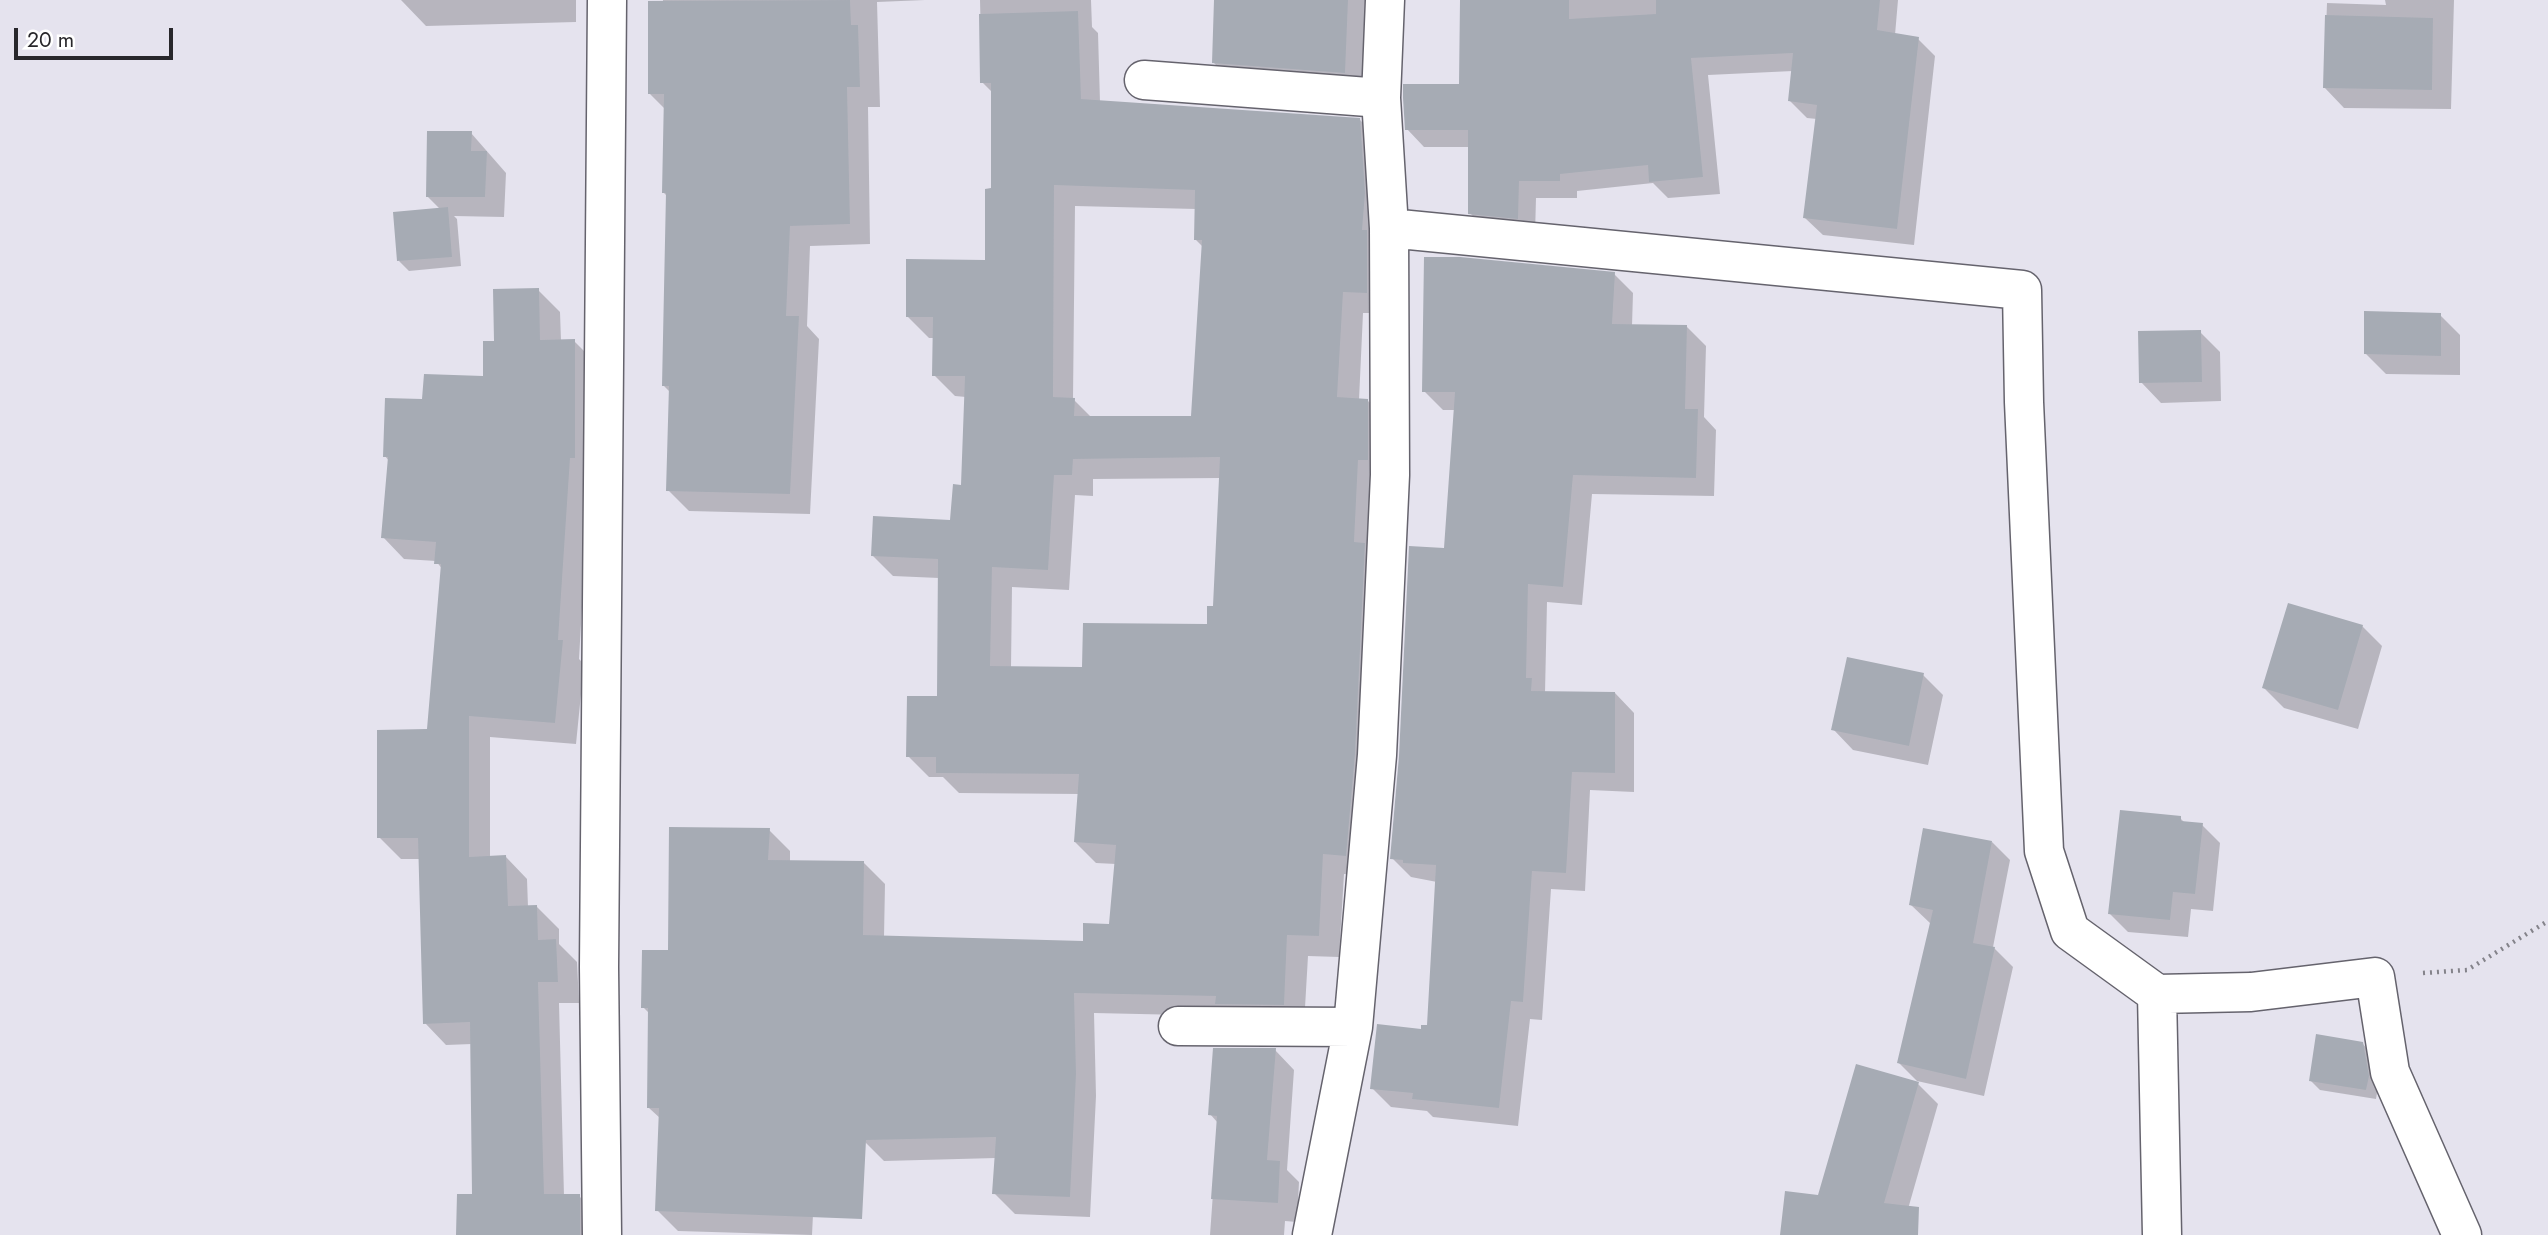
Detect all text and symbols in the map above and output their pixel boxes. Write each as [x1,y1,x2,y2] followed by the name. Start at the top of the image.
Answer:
[18,14,177,58] scale bar
[27,25,74,55] text: 20 m

